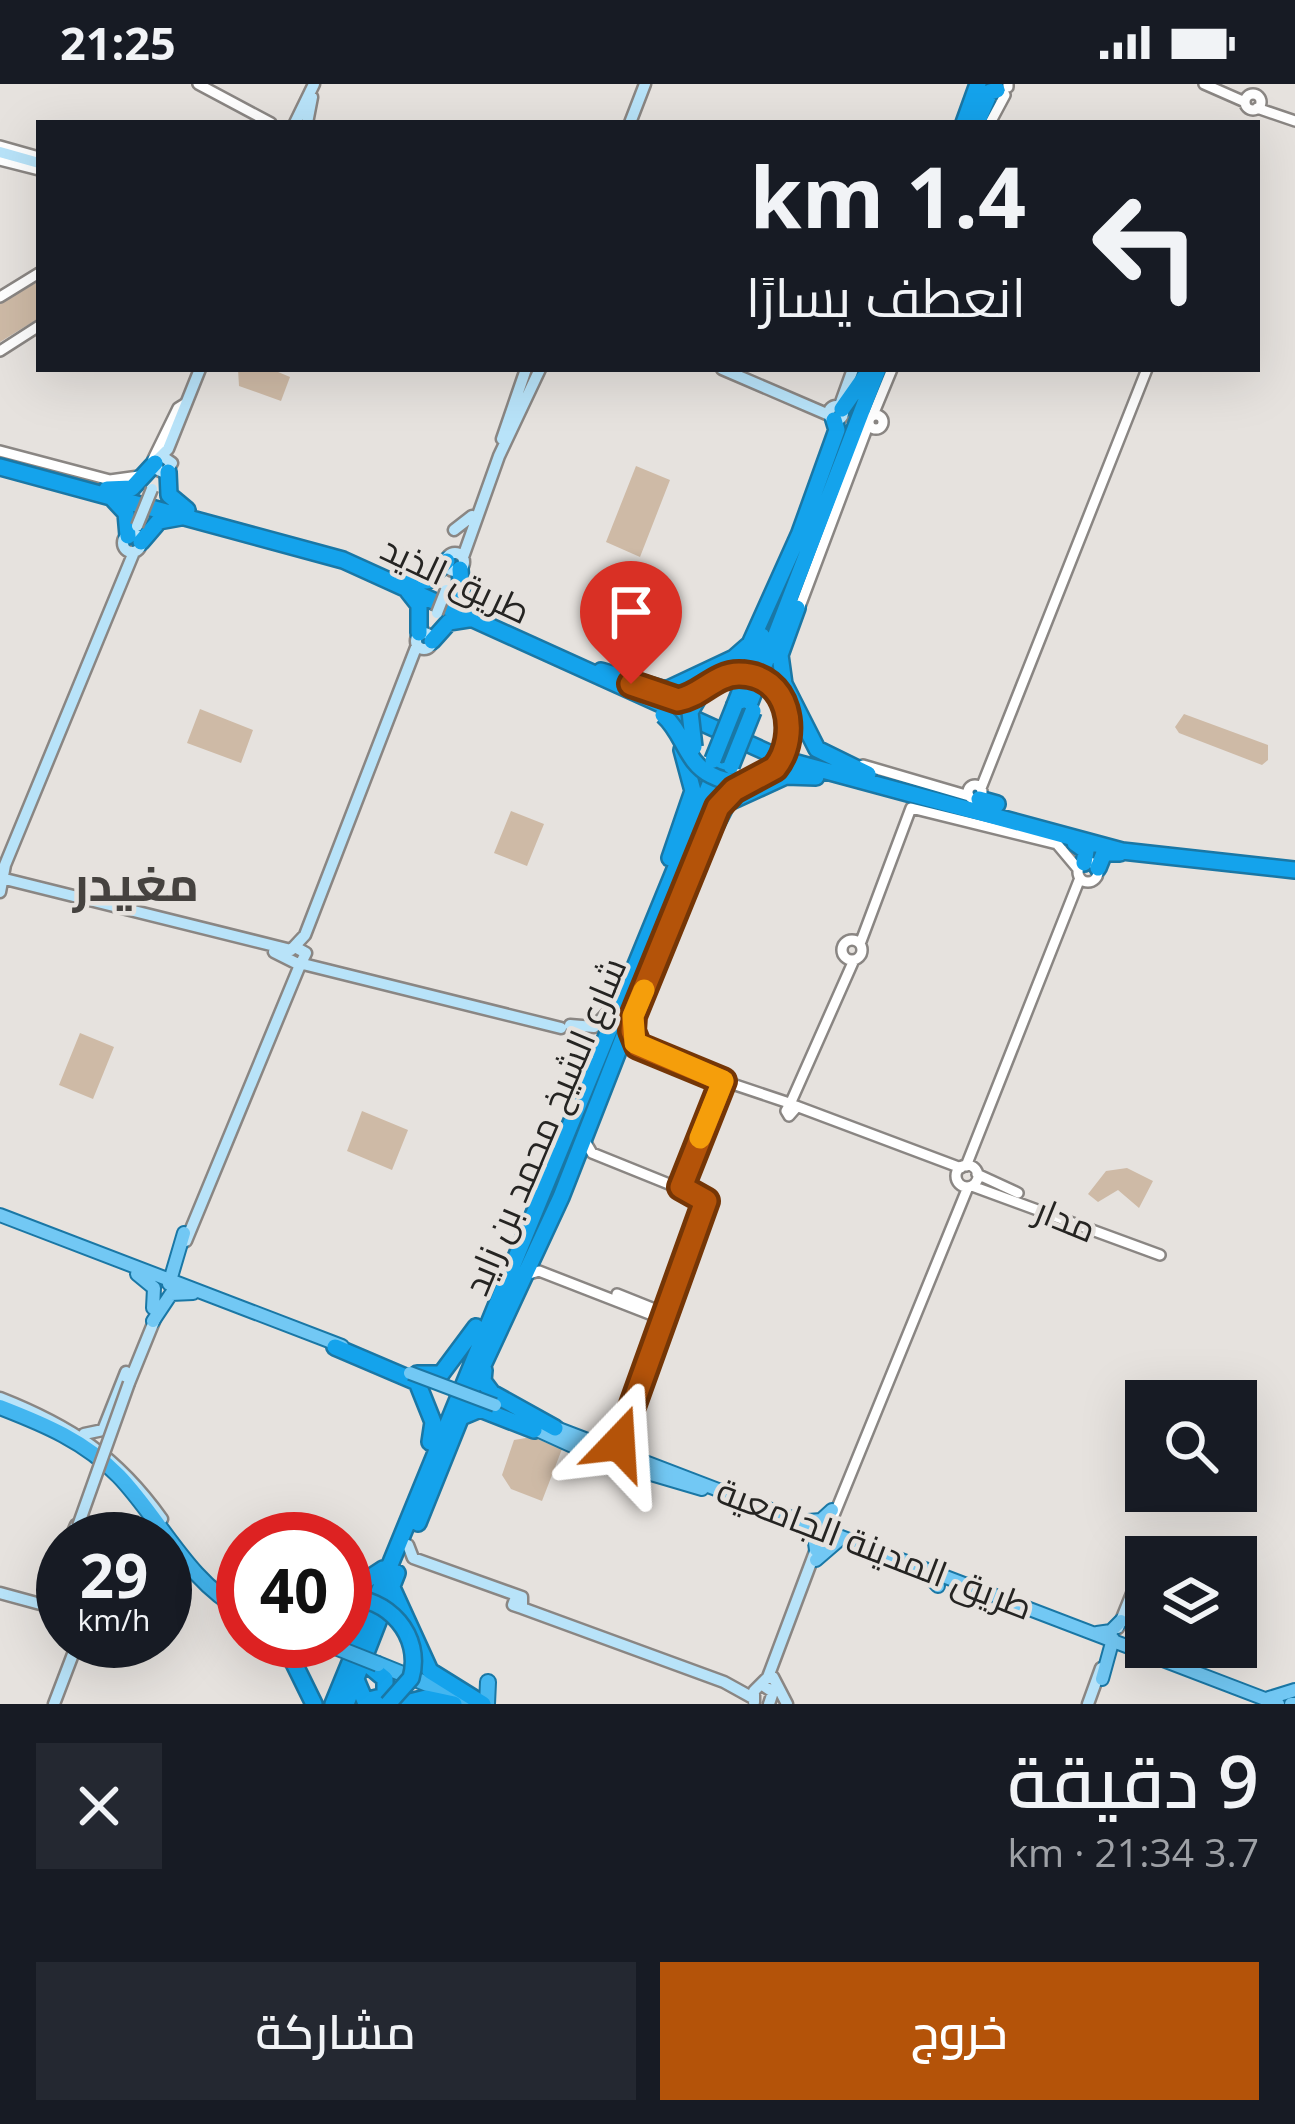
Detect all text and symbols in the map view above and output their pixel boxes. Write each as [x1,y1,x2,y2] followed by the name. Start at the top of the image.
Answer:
[60,12,176,73] text: 21:25
[750,138,1026,253] text: 1.4 km
[1068,168,1224,324] icon: left
[746,259,1026,333] text: انعطف يسارًا
[373,523,539,635] street label: طريق الذيد
[580,561,682,684] pin
[598,579,664,645] icon: arrive
[71,850,199,915] district label: مغيدر
[451,950,638,1303] street label: شارع الشيخ محمد بن زايد
[1026,1184,1104,1253] street label: مدار
[556,1380,682,1506] position arrow
[1125,1380,1257,1668] map controls
[1125,1380,1257,1512] button: search
[710,1465,1040,1631] street label: طريق المدينة الجامعية
[216,1512,372,1668] speed limit sign: 40
[80,1534,148,1616] text: 29
[1125,1536,1257,1668] button: layers
[78,1599,150,1640] text: km/h
[1007,1731,1259,1829] text: 9 دقيقة
[36,1743,162,1869] button: close
[1007,1825,1259,1878] text: 3.7 km · 21:34
[36,1962,636,2100] button: مشاركة
[660,1962,1259,2100] button: خروج

